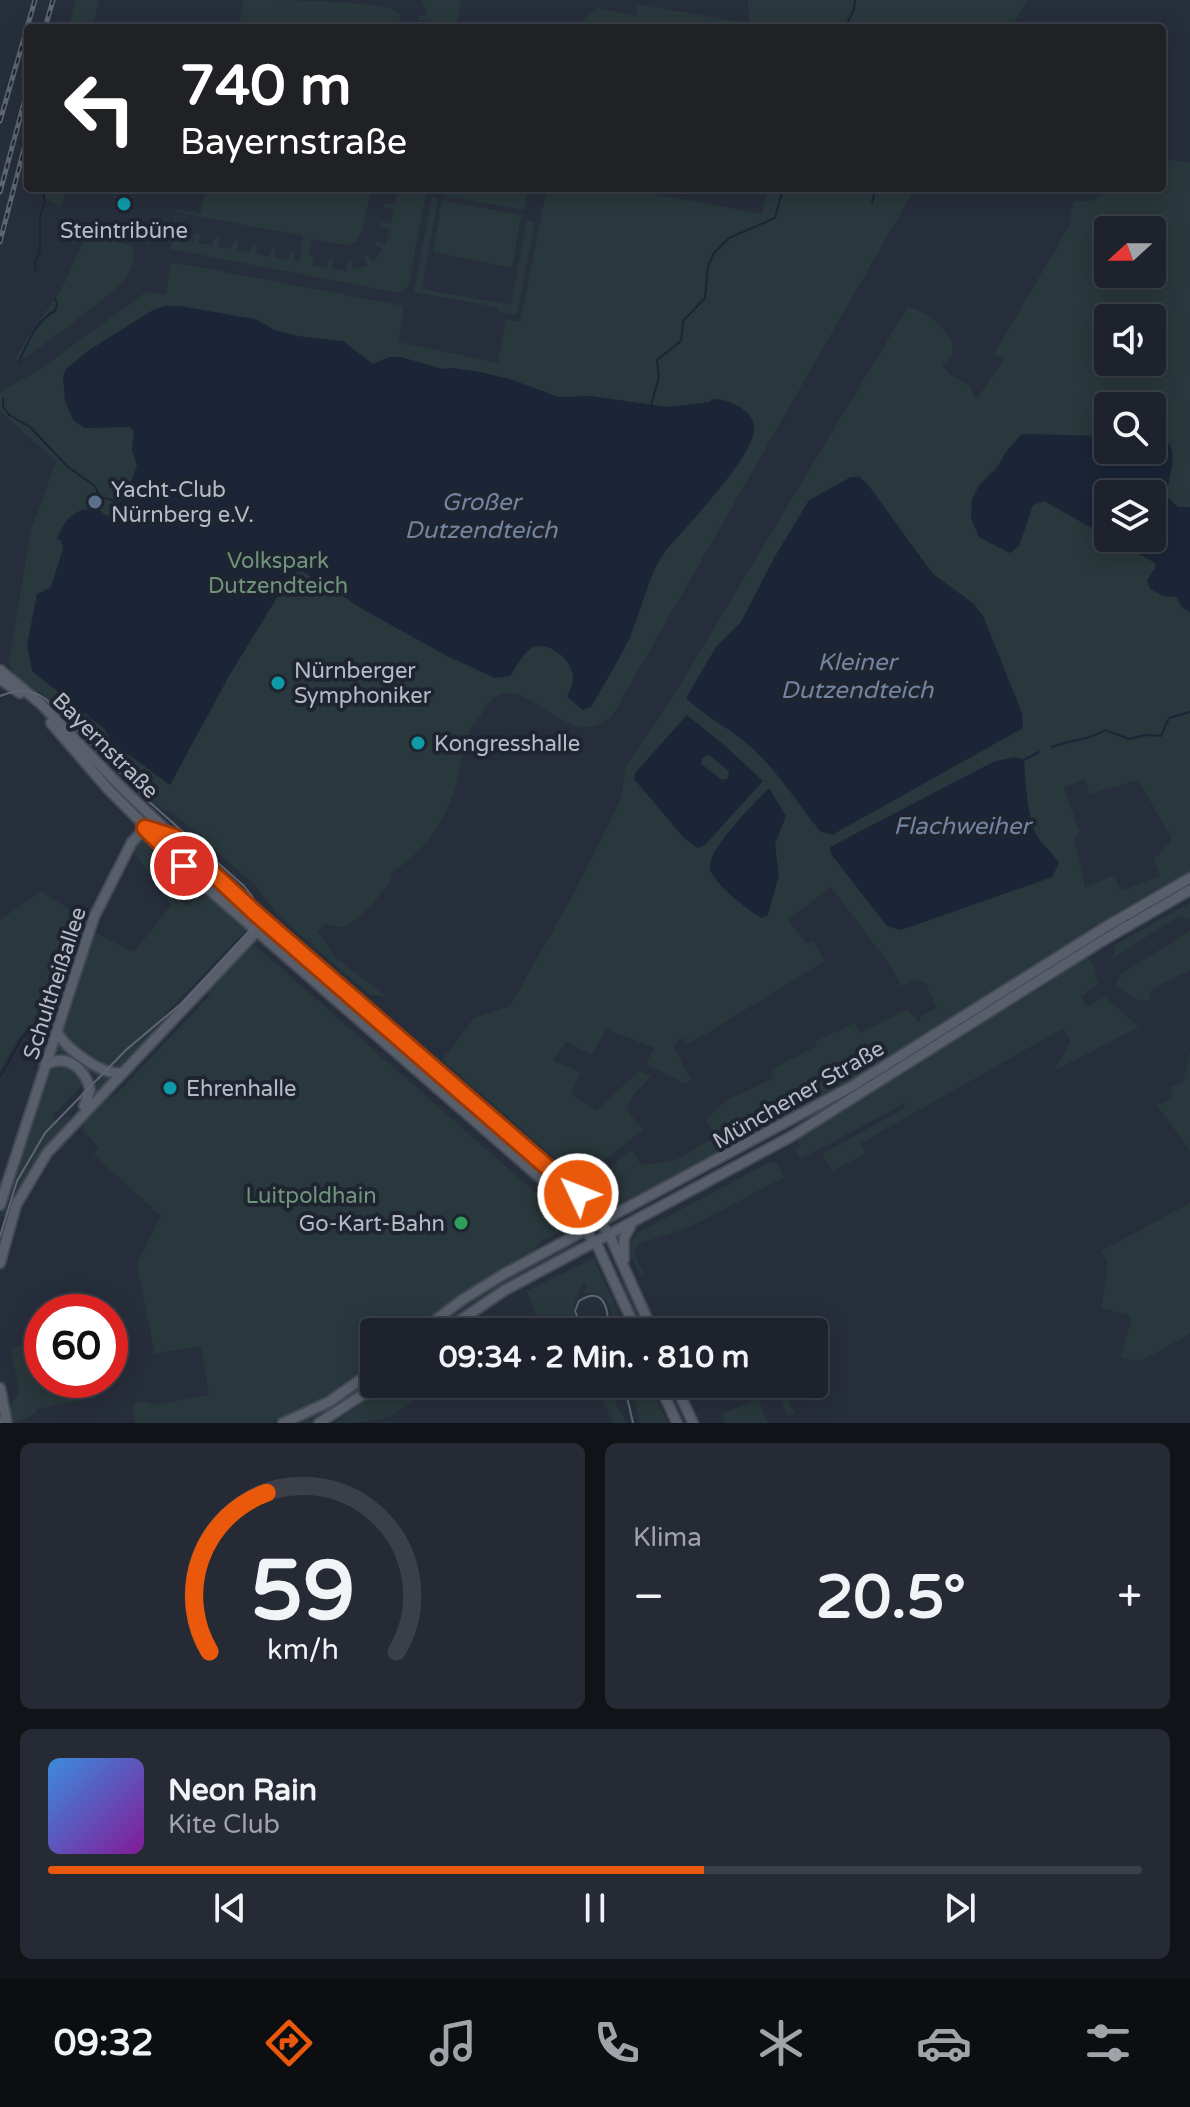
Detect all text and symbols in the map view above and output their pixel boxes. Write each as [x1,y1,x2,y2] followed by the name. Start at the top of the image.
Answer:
[180,53,351,120] text: 740 m
[48,56,152,160] icon: left
[180,121,407,164] text: Bayernstraße
[115,195,133,213] marker: Steintribüne
[1094,216,1166,288] north arrow
[1094,216,1166,552] map controls
[60,218,188,244] place label: Steintribüne
[1094,304,1166,376] button: sound
[1094,392,1166,464] button: search
[111,477,254,528] place label: Yacht-Club Nürnberg e.V.
[1094,480,1166,552] button: layers
[405,488,559,545] water label: Großer Dutzendteich
[86,493,104,511] marker: Yacht-Club Nürnberg e.V.
[208,548,348,599] park label: Volkspark Dutzendteich
[781,648,935,705] water label: Kleiner Dutzendteich
[294,658,432,709] place label: Nürnberger Symphoniker
[269,674,287,692] marker: Nürnberger Symphoniker
[47,687,164,804] street label: Bayernstraße
[434,731,580,757] place label: Kongresshalle
[409,734,427,752] marker: Kongresshalle
[894,812,1033,841] water label: Flachweiher
[150,832,218,900] pin
[162,844,206,888] icon: arrive
[18,904,92,1063] street label: Schultheißallee
[708,1035,889,1154] street label: Münchener Straße
[186,1076,297,1102] place label: Ehrenhalle
[161,1079,179,1097] marker: Ehrenhalle
[536,1152,620,1236] position arrow
[245,1183,377,1209] park label: Luitpoldhain
[299,1211,445,1237] place label: Go-Kart-Bahn
[452,1214,470,1232] marker: Go-Kart-Bahn
[24,1294,128,1398] speed limit sign: 60
[439,1339,749,1376] text: 09:34 · 2 Min. · 810 m
[633,1522,702,1553] text: Klima
[250,1542,355,1642] text: 59
[816,1562,966,1634] text: 20.5°
[633,1571,664,1624] text: −
[1117,1571,1142,1624] text: +
[267,1633,338,1667] text: km/h
[168,1772,317,1809] text: Neon Rain
[168,1809,280,1840] text: Kite Club
[208,1886,252,1930] icon: previous
[573,1886,617,1930] icon: pause
[938,1886,982,1930] icon: next
[261,2015,317,2071] icon: directions
[425,2015,481,2071] icon: music
[589,2015,645,2071] icon: phone
[753,2015,809,2071] icon: climate
[916,2015,972,2071] icon: car
[1080,2015,1136,2071] icon: filters
[54,2022,154,2065] text: 09:32

